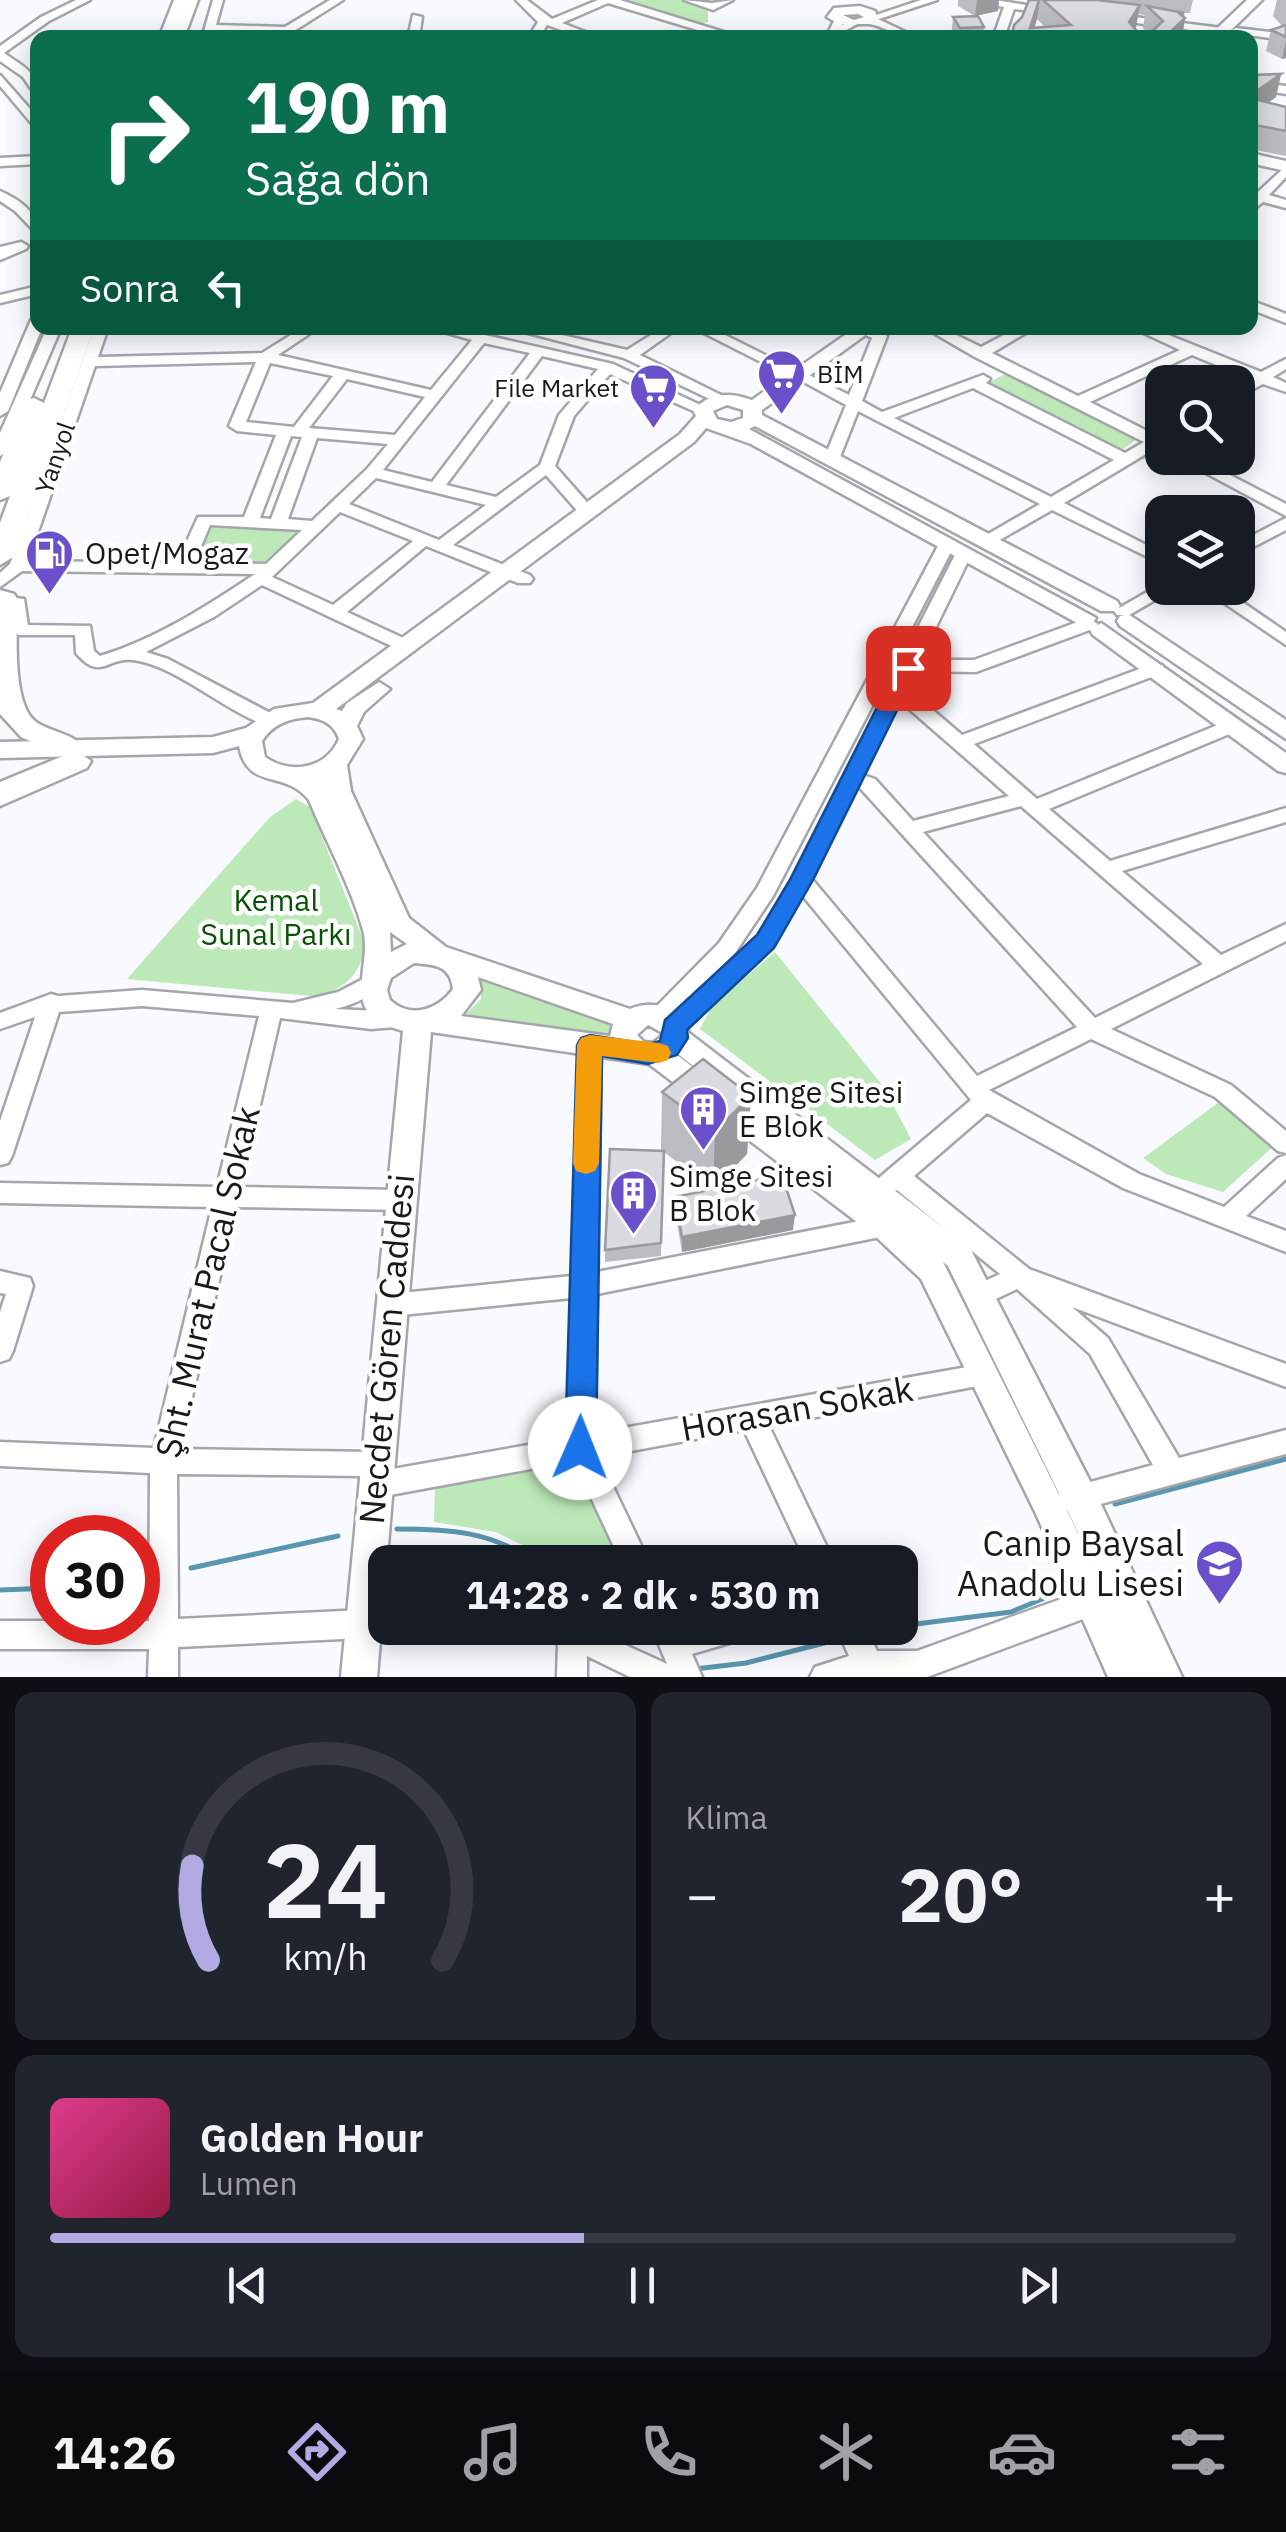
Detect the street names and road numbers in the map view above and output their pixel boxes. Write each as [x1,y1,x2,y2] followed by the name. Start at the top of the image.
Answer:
[27,417,82,498] street label: Yanyol
[144,1101,270,1462] street label: Şht. Murat Pacal Sokak
[348,1172,424,1526] street label: Necdet Gören Caddesi
[677,1365,917,1451] street label: Horasan Sokak

